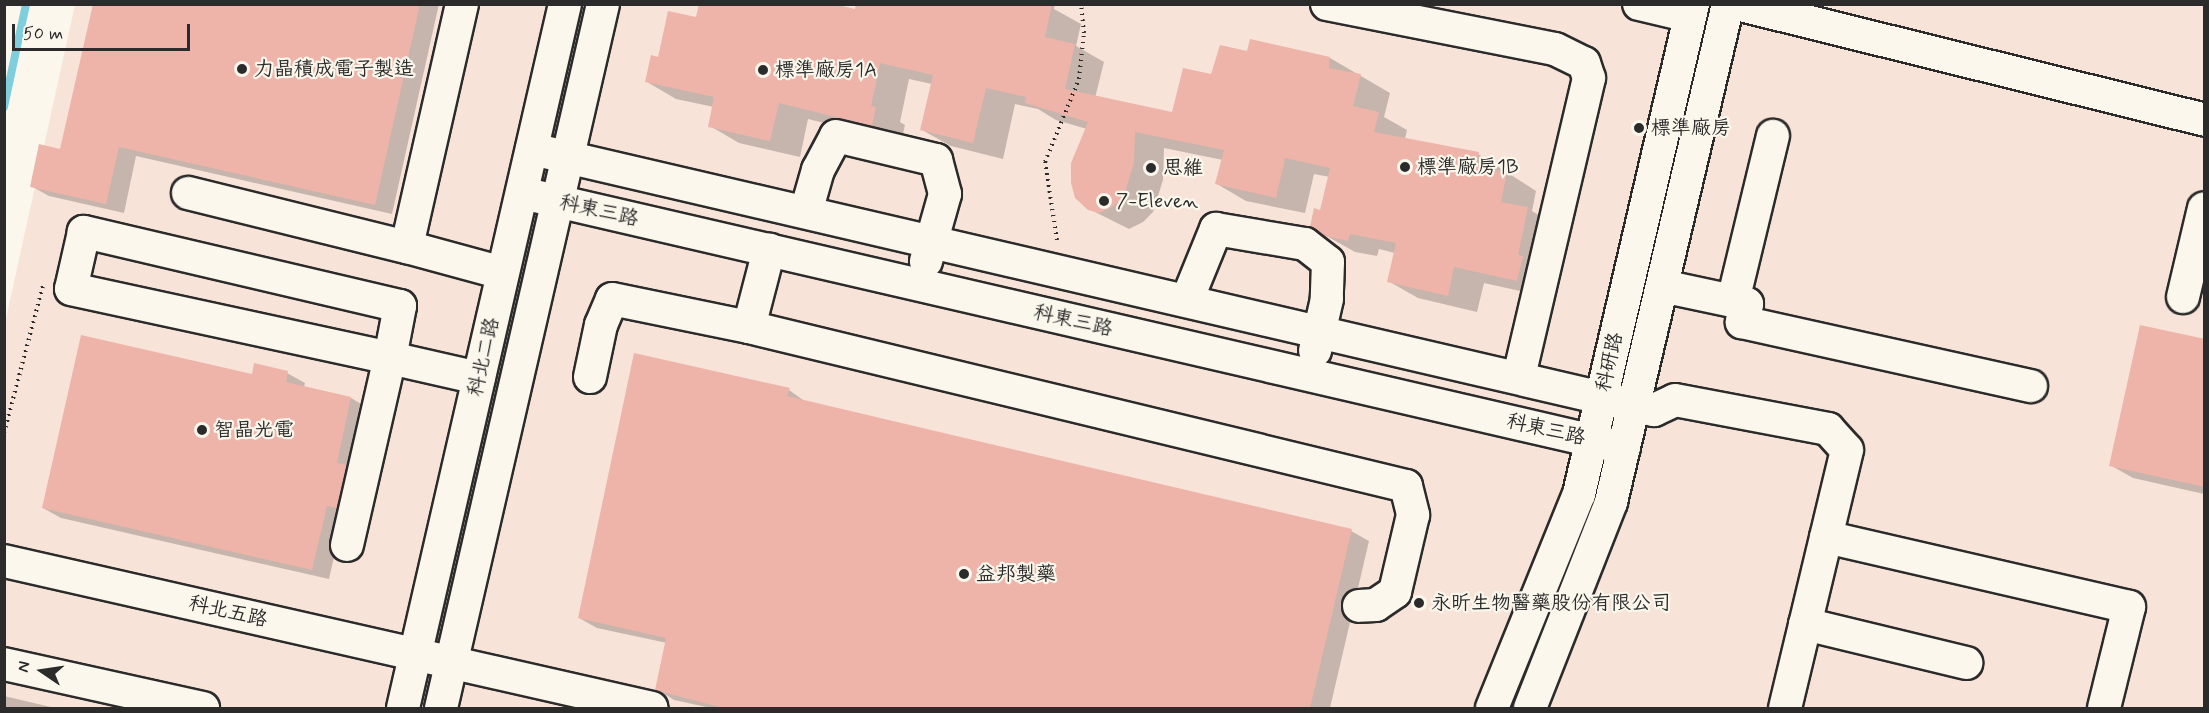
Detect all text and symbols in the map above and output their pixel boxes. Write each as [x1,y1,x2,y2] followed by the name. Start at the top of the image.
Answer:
[15,12,194,50] scale bar
[23,22,63,46] text: 50 m
[254,57,414,81] place label: 力晶積成電子製造
[775,58,877,82] place label: 標準廠房1A
[235,62,249,76] marker: 力晶積成電子製造
[756,63,770,77] marker: 標準廠房1A
[1651,116,1731,140] place label: 標準廠房
[1632,121,1646,135] marker: 標準廠房
[1417,155,1519,179] place label: 標準廠房1B
[1163,156,1203,180] place label: 思維
[1398,160,1412,174] marker: 標準廠房1B
[1144,161,1158,175] marker: 思維
[1116,189,1198,213] place label: 7-Eleven
[557,190,641,232] street label: 科東三路
[1097,194,1111,208] marker: 7-Eleven
[1031,300,1115,342] street label: 科東三路
[463,315,505,399] street label: 科北二路
[1592,330,1628,394] street label: 科研路
[1504,409,1588,451] street label: 科東三路
[214,418,294,442] place label: 智晶光電
[195,423,209,437] marker: 智晶光電
[976,562,1056,586] place label: 益邦製藥
[957,567,971,581] marker: 益邦製藥
[186,591,270,633] street label: 科北五路
[1431,591,1671,615] place label: 永昕生物醫藥股份有限公司
[1412,596,1426,610] marker: 永昕生物醫藥股份有限公司
[12,641,72,701] north arrow
[13,659,35,674] text: N

